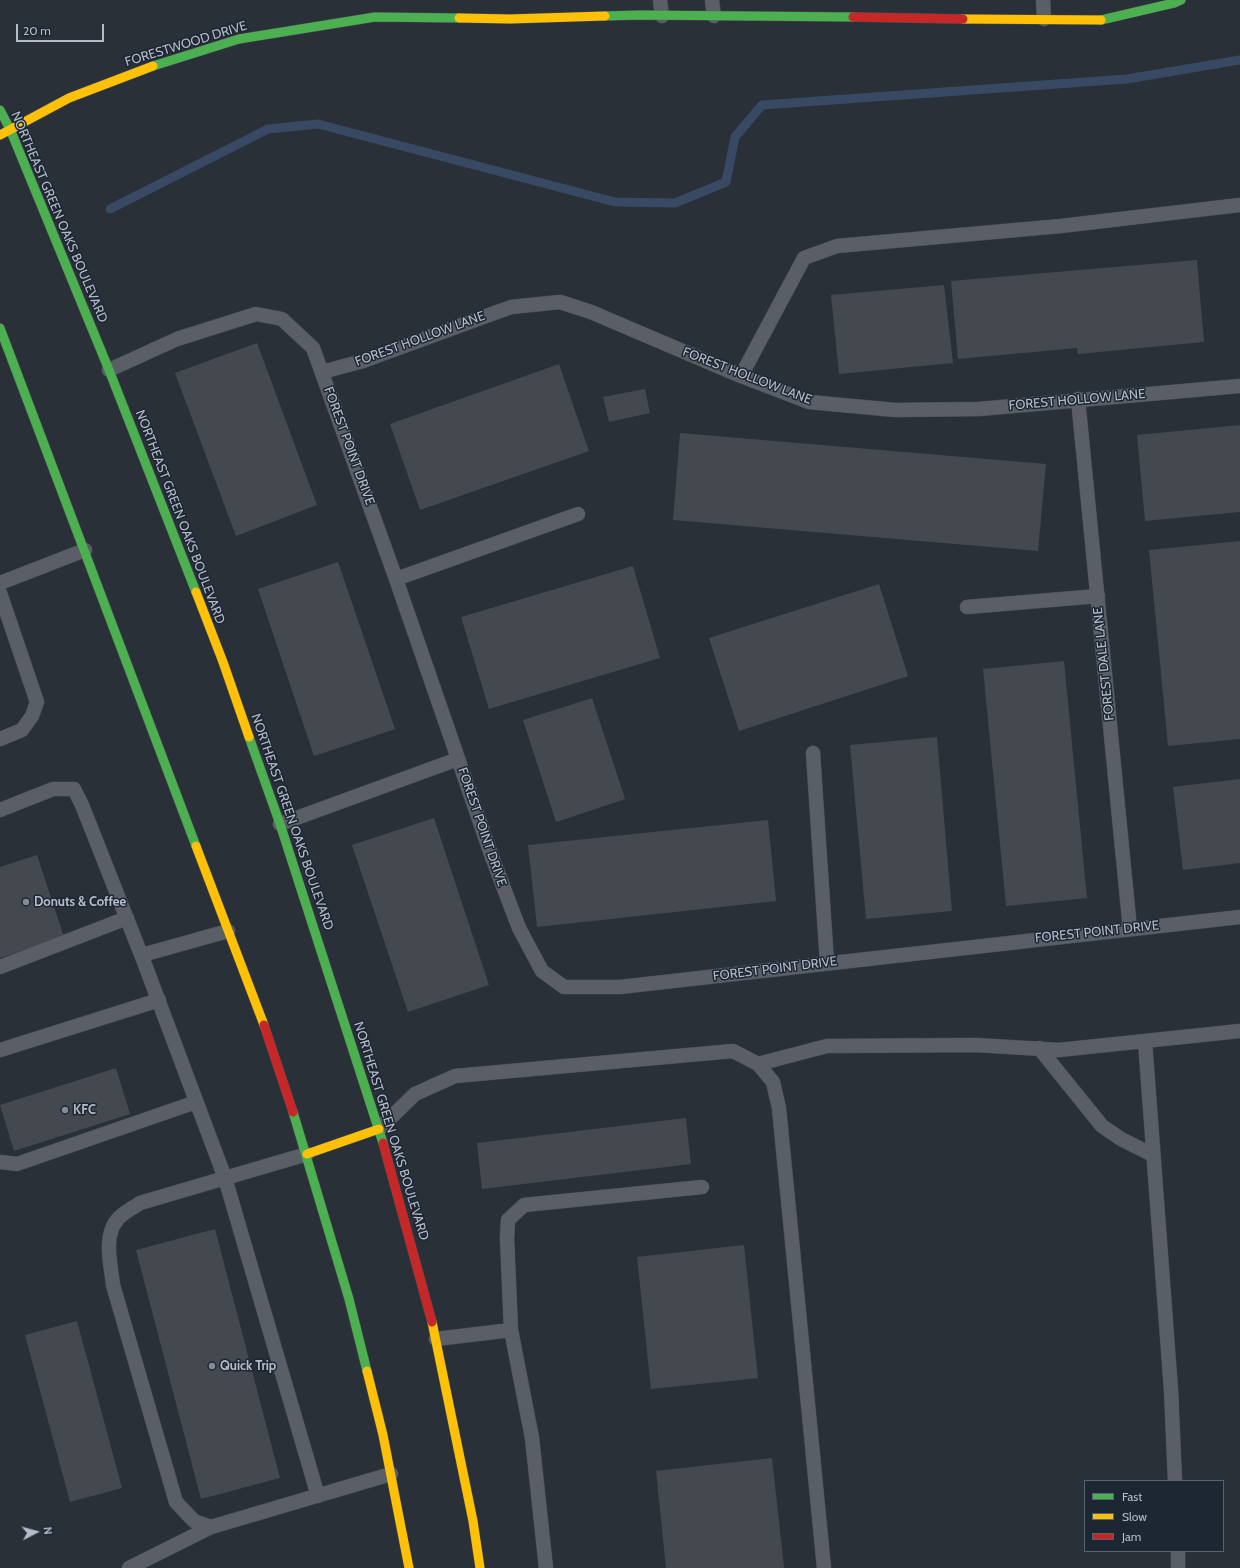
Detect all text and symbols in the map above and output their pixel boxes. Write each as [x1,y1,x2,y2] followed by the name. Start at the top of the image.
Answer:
[18,16,106,42] scale bar
[123,18,249,70] street label: FORESTWOOD DRIVE
[23,23,51,38] text: 20 m
[7,109,111,325] street label: NORTHEAST GREEN OAKS BOULEVARD
[353,308,487,370] street label: FOREST HOLLOW LANE
[680,344,814,408] street label: FOREST HOLLOW LANE
[320,385,378,507] street label: FOREST POINT DRIVE
[1008,386,1146,414] street label: FOREST HOLLOW LANE
[132,408,228,626] street label: NORTHEAST GREEN OAKS BOULEVARD
[1090,606,1118,722] street label: FOREST DALE LANE
[248,712,336,932] street label: NORTHEAST GREEN OAKS BOULEVARD
[454,766,510,888] street label: FOREST POINT DRIVE
[34,894,126,910] place label: Donuts & Coffee
[21,897,31,907] marker: Donuts & Coffee
[1034,918,1160,946] street label: FOREST POINT DRIVE
[712,954,838,984] street label: FOREST POINT DRIVE
[350,1020,432,1242] street label: NORTHEAST GREEN OAKS BOULEVARD
[73,1102,96,1118] place label: KFC
[60,1105,70,1115] marker: KFC
[220,1358,276,1374] place label: Quick Trip
[207,1361,217,1371] marker: Quick Trip
[1084,1480,1224,1552] legend
[1122,1489,1142,1504] text: Fast
[1122,1509,1147,1524] text: Slow
[16,1512,56,1552] north arrow
[41,1526,55,1535] text: N
[1122,1529,1141,1544] text: Jam

